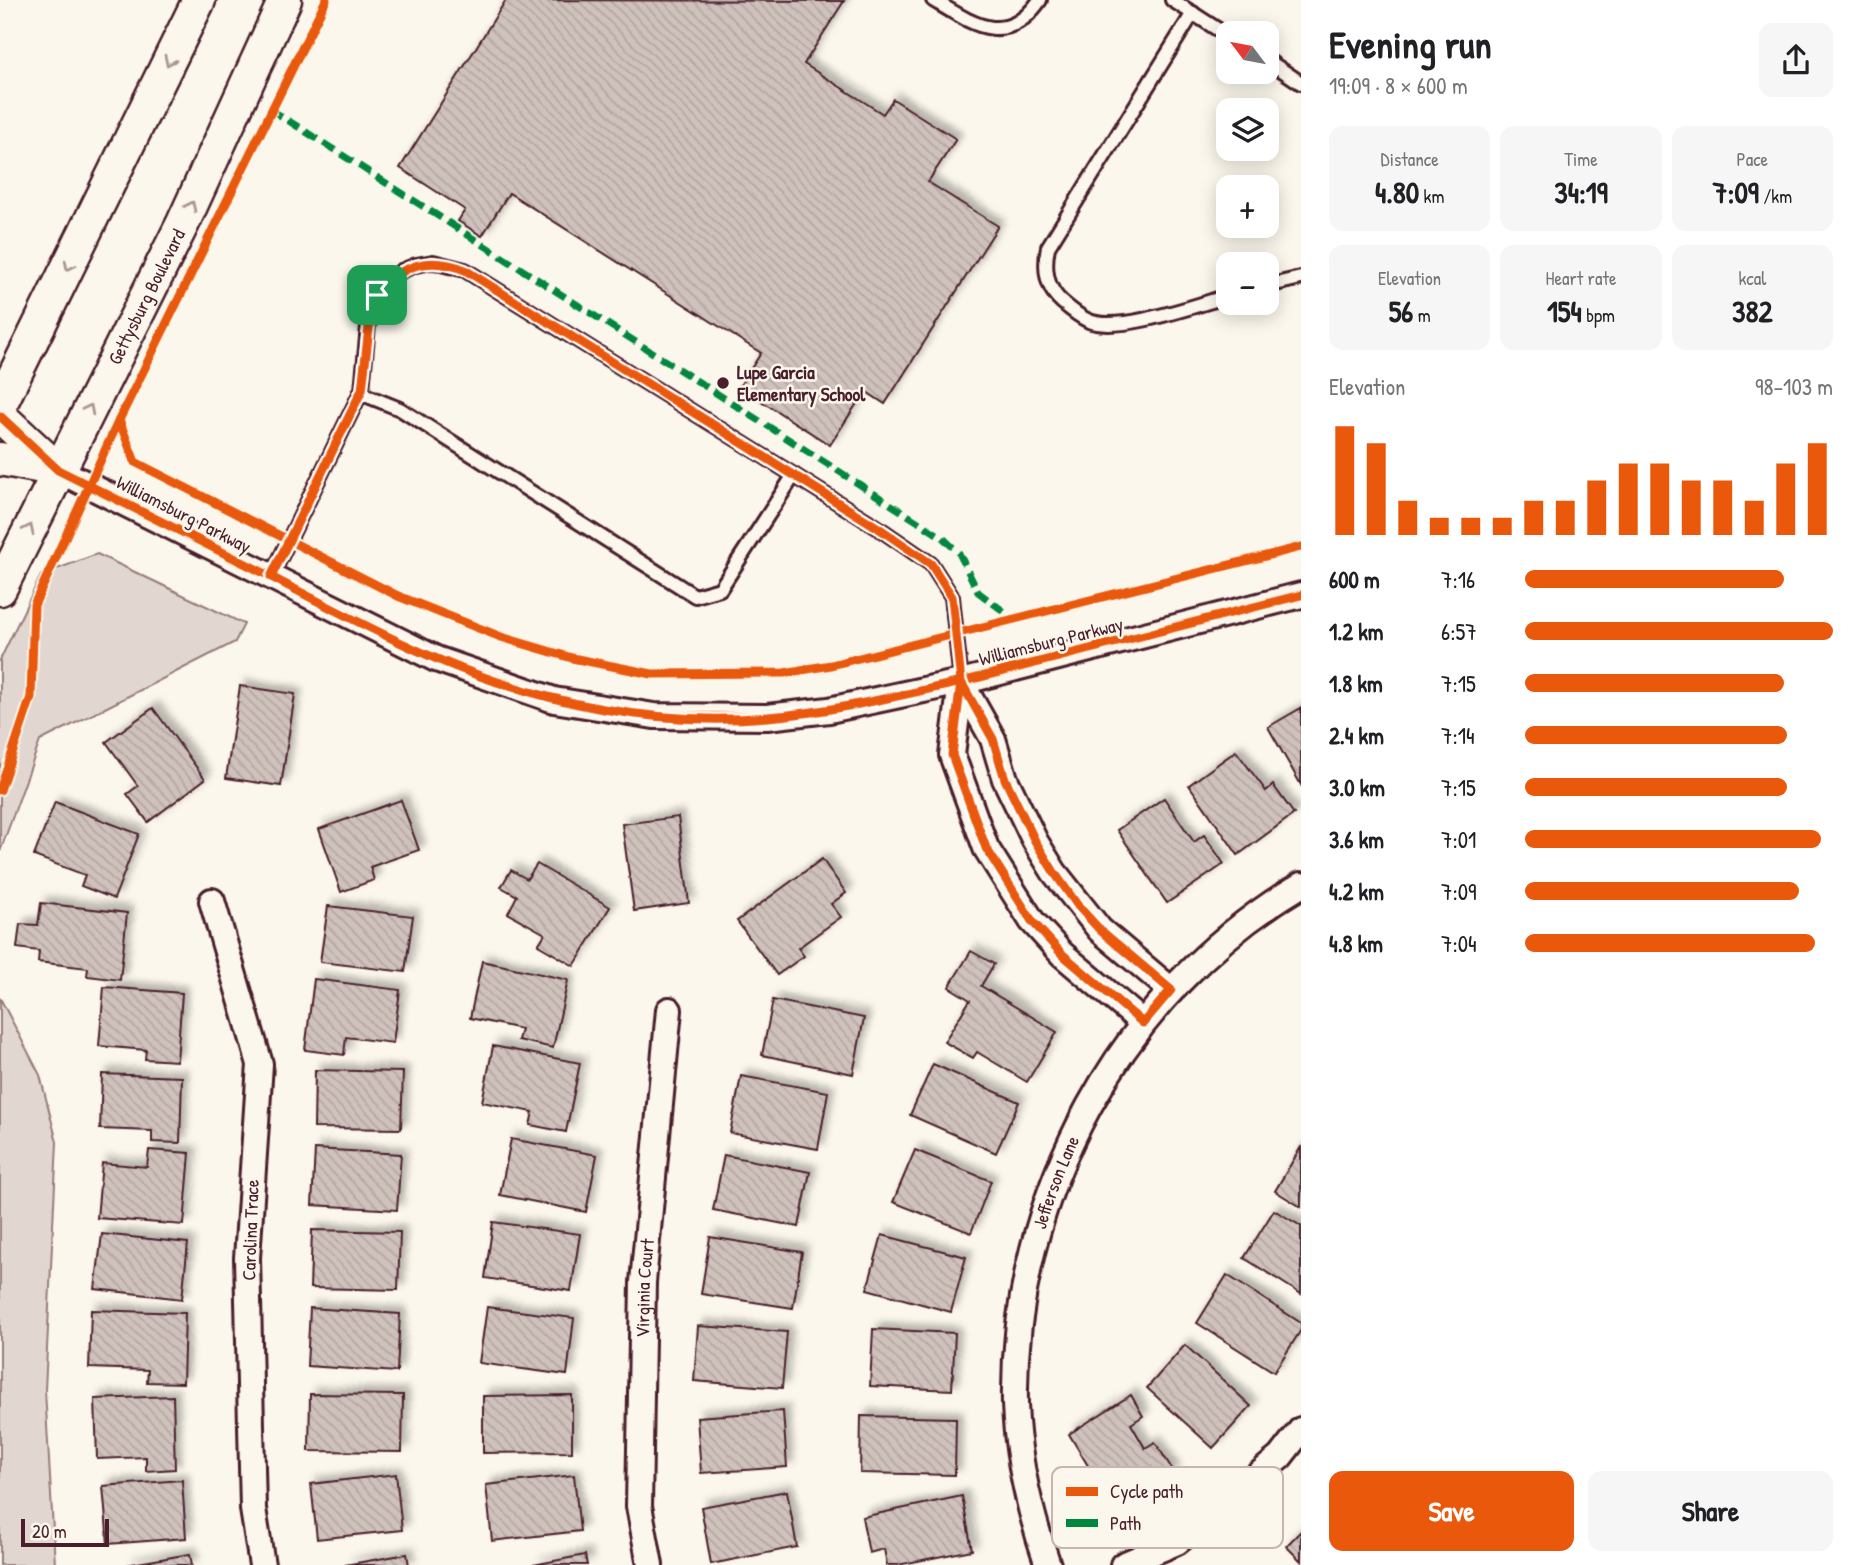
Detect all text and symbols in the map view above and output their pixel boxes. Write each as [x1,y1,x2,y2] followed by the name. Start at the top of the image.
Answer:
[1329,18,1492,70] text: Evening run
[1216,21,1279,84] north arrow
[1216,21,1279,315] map controls
[1759,23,1833,97] button: share
[163,54,177,66] one-way arrow
[1329,70,1468,101] text: 19:09 · 8 × 600 m
[1216,98,1279,161] button: layers
[1381,146,1439,172] text: Distance
[1564,146,1598,172] text: Time
[1737,146,1768,172] text: Pace
[1375,172,1419,212] text: 4.80
[1554,172,1608,212] text: 34:19
[1713,172,1759,212] text: 7:09
[1216,175,1279,238] button: +
[1419,183,1444,209] text: km
[1759,183,1792,209] text: /km
[183,200,197,213] one-way arrow
[101,224,191,369] street label: Gettysburg Boulevard
[1216,252,1279,315] button: −
[63,259,77,271] one-way arrow
[347,265,407,325] pin
[1378,265,1441,291] text: Elevation
[1546,265,1616,291] text: Heart rate
[1738,265,1766,291] text: kcal
[358,276,396,314] icon: arrive
[1389,291,1413,331] text: 56
[1547,291,1582,331] text: 154
[1732,291,1773,331] text: 382
[1413,302,1431,328] text: m
[1582,302,1615,328] text: bpm
[737,359,866,408] place label: Lupe Garcia Elementary School
[1329,371,1405,402] text: Elevation
[1755,371,1833,402] text: 98–103 m
[715,375,731,391] marker: Lupe Garcia Elementary School
[81,404,94,416] one-way arrow
[112,469,256,559] street label: Williamsburg Parkway
[20,524,34,536] one-way arrow
[1329,564,1380,595] text: 600 m
[1441,564,1475,595] text: 7:16
[976,611,1126,671] street label: Williamsburg Parkway
[1329,616,1384,647] text: 1.2 km
[1441,616,1477,647] text: 6:57
[1329,668,1383,699] text: 1.8 km
[1441,668,1476,699] text: 7:15
[1329,720,1384,751] text: 2.4 km
[1441,720,1475,751] text: 7:14
[1329,772,1385,803] text: 3.0 km
[1441,772,1476,803] text: 7:15
[1329,824,1384,855] text: 3.6 km
[1441,824,1476,855] text: 7:01
[1329,876,1384,907] text: 4.2 km
[1441,876,1476,907] text: 7:09
[1329,928,1383,959] text: 4.8 km
[1441,928,1477,959] text: 7:04
[1026,1131,1085,1232] street label: Jefferson Lane
[235,1179,265,1281] street label: Carolina Trace
[629,1237,660,1338] street label: Virginia Court
[1052,1467,1283,1548] legend
[1329,1471,1574,1551] button: Save
[1588,1471,1833,1551] button: Share
[1110,1478,1183,1504] text: Cycle path
[1110,1510,1141,1536] text: Path
[21,1516,108,1548] scale bar
[32,1518,67,1544] text: 20 m

